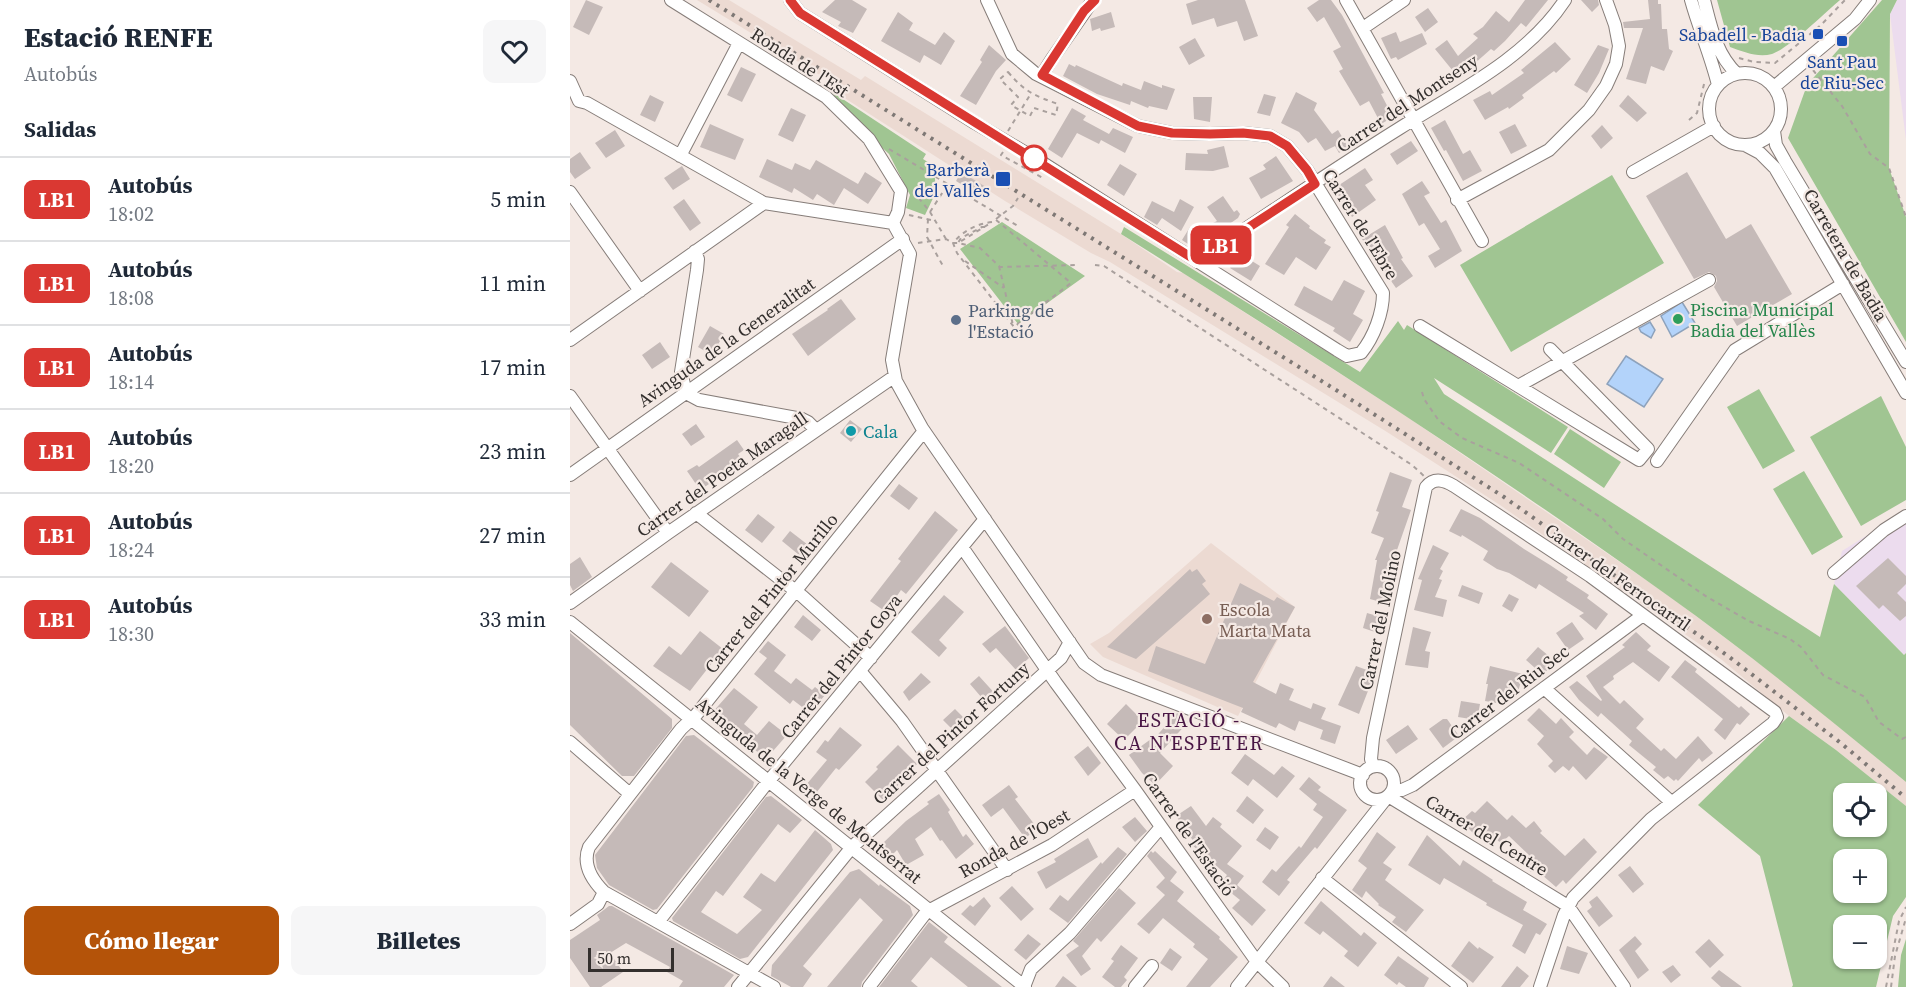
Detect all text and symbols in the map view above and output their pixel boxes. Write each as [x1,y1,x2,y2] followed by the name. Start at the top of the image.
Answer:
[24,18,213,56] text: Estació RENFE
[483,20,546,83] button: heart
[746,21,854,103] street label: Ronda de l'Est
[1679,22,1807,47] place label: Sabadell - Badia
[1811,27,1825,41] marker: Sabadell - Badia
[1835,34,1849,48] marker: Sant Pau de Riu-Sec
[1331,47,1483,158] street label: Carrer del Montseny
[1800,49,1884,95] place label: Sant Pau de Riu-Sec
[24,60,97,88] text: Autobús
[24,114,96,144] text: Salidas
[1021,145,1047,171] unlabelled marker
[914,157,991,203] place label: Barberà del Vallès
[1317,164,1405,284] street label: Carrer de l'Ebre
[108,170,192,200] text: Autobús
[994,170,1012,188] marker: Barberà del Vallès
[490,184,546,214] text: 5 min
[1798,184,1895,327] street label: Carretera de Badia
[38,185,76,214] text: LB1
[108,200,154,228] text: 18:02
[1186,226,1256,264] line badge: LB1
[1202,231,1240,260] text: LB1
[108,254,192,284] text: Autobús
[479,268,546,298] text: 11 min
[38,269,76,298] text: LB1
[632,271,820,413] street label: Avinguda de la Generalitat
[108,284,154,312] text: 18:08
[1690,297,1834,343] place label: Piscina Municipal Badia del Vallès
[968,298,1054,344] place label: Parking de l'Estació
[1671,312,1685,326] marker: Piscina Municipal Badia del Vallès
[949,313,963,327] marker: Parking de l'Estació
[108,338,192,368] text: Autobús
[479,352,546,382] text: 17 min
[38,353,76,382] text: LB1
[108,368,154,396] text: 18:14
[631,405,813,543] street label: Carrer del Poeta Maragall
[863,419,899,444] place label: Cala
[108,422,192,452] text: Autobús
[844,424,858,438] marker: Cala
[479,436,546,466] text: 23 min
[38,437,76,466] text: LB1
[108,452,154,480] text: 18:20
[108,506,192,536] text: Autobús
[698,507,844,678] street label: Carrer del Pintor Murillo
[1540,517,1696,637] street label: Carrer del Ferrocarril
[479,520,546,550] text: 27 min
[38,521,76,550] text: LB1
[108,536,154,564] text: 18:24
[1353,548,1407,692] street label: Carrer del Molino
[775,588,908,744] street label: Carrer del Pintor Goya
[108,590,192,620] text: Autobús
[1219,597,1312,643] place label: Escola Marta Mata
[479,604,546,634] text: 33 min
[38,605,76,634] text: LB1
[1200,612,1214,626] marker: Escola Marta Mata
[108,620,154,648] text: 18:30
[1444,639,1574,745] street label: Carrer del Riu Sec
[867,655,1035,810] street label: Carrer del Pintor Fortuny
[691,691,927,889] street label: Avinguda de la Verge de Montserrat
[1114,706,1264,757] district label: ESTACIÓ - CA N'ESPETER
[1137,767,1241,901] street label: Carrer de l'Estació
[1833,783,1887,969] map controls
[1833,783,1887,837] button: locate
[1421,788,1553,882] street label: Carrer del Centre
[954,802,1074,884] street label: Ronda de l'Oest
[1833,849,1887,903] button: +
[24,906,279,975] button: Cómo llegar
[291,906,546,975] button: Billetes
[1833,915,1887,969] button: −
[588,945,674,972] scale bar
[597,947,631,969] text: 50 m

